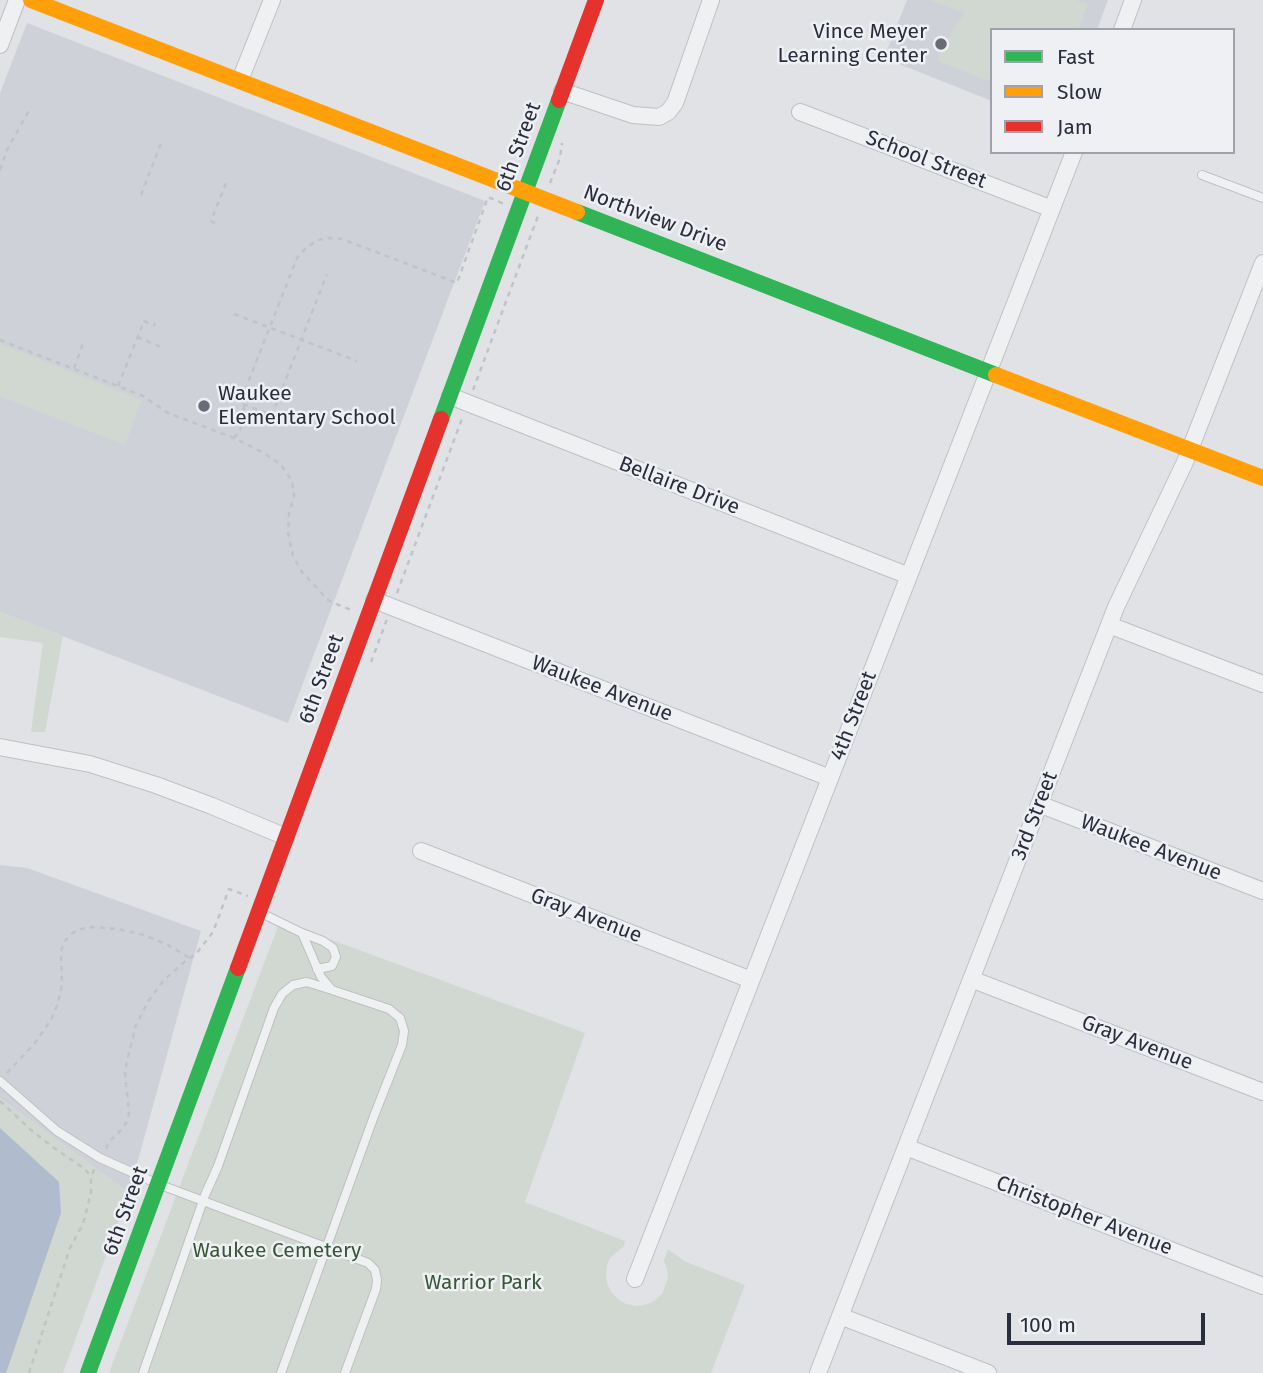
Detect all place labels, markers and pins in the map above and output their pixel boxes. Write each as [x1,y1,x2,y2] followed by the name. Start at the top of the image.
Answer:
[777,19,927,69] place label: Vince Meyer Learning Center
[933,36,949,52] marker: Vince Meyer Learning Center
[218,381,396,431] place label: Waukee Elementary School
[196,398,212,414] marker: Waukee Elementary School

